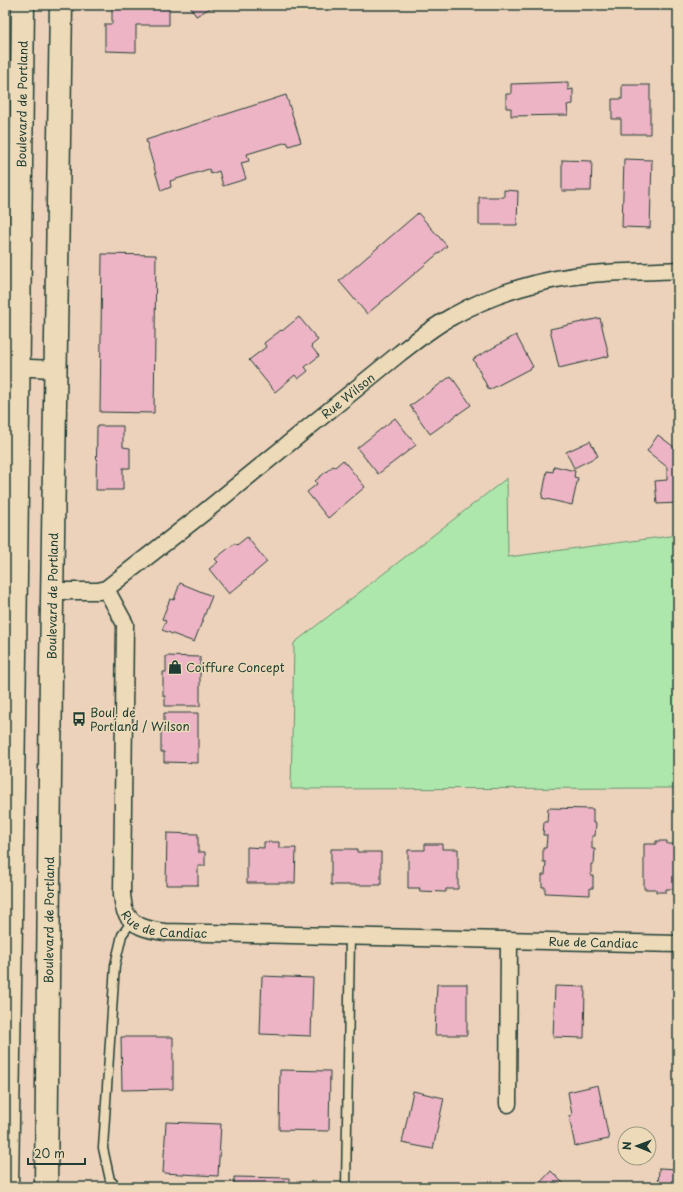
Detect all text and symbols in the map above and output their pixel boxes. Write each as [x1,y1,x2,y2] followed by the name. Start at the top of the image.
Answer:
[12,40,32,168] street label: Boulevard de Portland
[317,368,378,423] street label: Rue Wilson
[42,532,62,660] street label: Boulevard de Portland
[186,658,285,676] place label: Coiffure Concept
[167,659,183,675] shop icon: Coiffure Concept
[90,703,190,735] place label: Boul. de Portland / Wilson
[71,711,87,727] bus stop icon: Boul. de Portland / Wilson
[39,856,58,984] street label: Boulevard de Portland
[117,907,207,942] street label: Rue de Candiac
[548,932,638,952] street label: Rue de Candiac
[617,1126,657,1166] north arrow
[28,1140,85,1166] scale bar
[618,1141,635,1150] text: N
[34,1144,65,1162] text: 20 m

